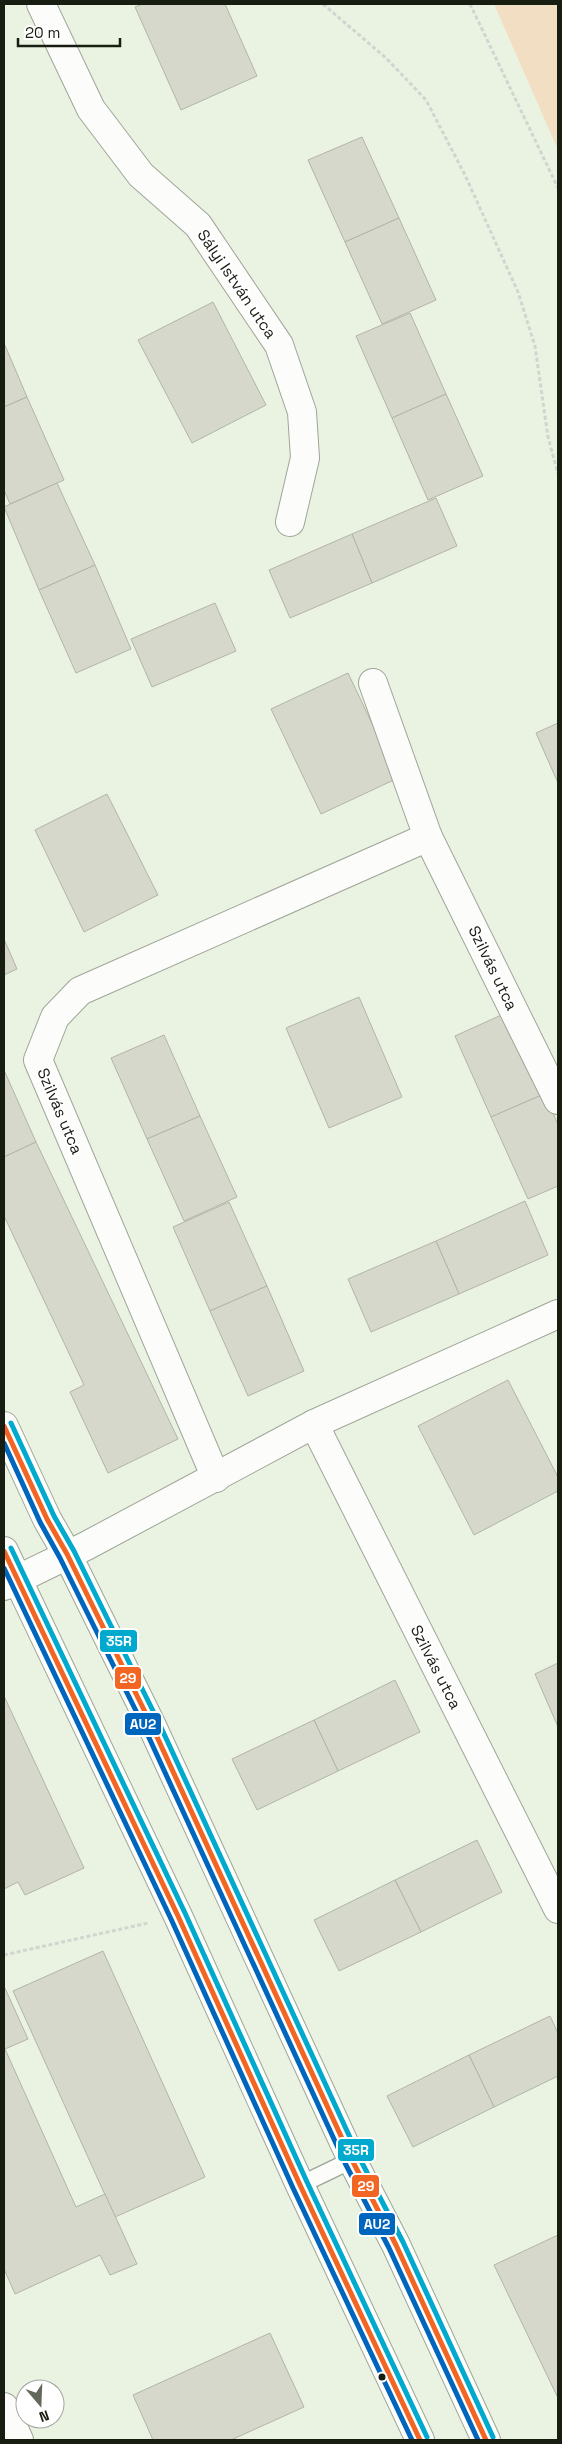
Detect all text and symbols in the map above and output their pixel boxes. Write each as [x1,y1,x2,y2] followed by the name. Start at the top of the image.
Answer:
[18,15,120,47] scale bar
[25,23,60,42] text: 20 m
[193,225,281,343] street label: Sályi István utca
[463,922,523,1014] street label: Szilvás utca
[32,1065,88,1157] street label: Szilvás utca
[406,1621,466,1713] street label: Szilvás utca
[99,1629,138,1653] line badge: 35R
[106,1632,132,1650] text: 35R
[114,1666,142,1690] line badge: 29
[120,1669,136,1687] text: 29
[124,1712,162,1736] line badge: AU2
[130,1715,156,1733] text: AU2
[337,2138,375,2162] line badge: 35R
[343,2141,369,2159] text: 35R
[351,2174,380,2198] line badge: 29
[358,2177,374,2195] text: 29
[358,2212,396,2236] line badge: AU2
[364,2215,390,2233] text: AU2
[377,2372,387,2382] unlabelled marker
[15,2379,65,2429] north arrow
[37,2406,52,2426] text: N

